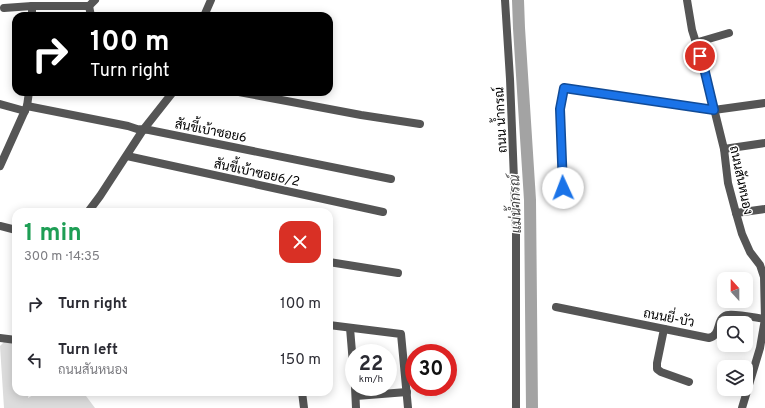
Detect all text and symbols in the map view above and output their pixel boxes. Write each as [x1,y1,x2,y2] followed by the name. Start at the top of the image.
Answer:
[90,25,170,61] text: 100 m
[24,28,76,80] icon: right
[683,39,717,73] pin
[689,45,711,67] icon: arrive
[90,60,170,83] text: Turn right
[486,86,512,154] street label: ถนน น้ำกรณ์
[173,111,249,147] street label: สันขี้เบ้าซอย6
[725,144,756,216] street label: ถนนสันหนอง
[212,151,302,191] street label: สันขี้เบ้าซอย6/2
[542,167,584,209] position arrow
[502,172,526,234] water label: แม่น้ำกรณ์
[24,219,82,249] text: 1 min
[279,221,321,263] button: close
[24,249,100,265] text: 300 m · 14:35
[717,272,753,308] north arrow
[717,272,753,396] map controls
[24,293,46,315] icon: right
[58,295,127,314] text: Turn right
[280,295,321,314] text: 100 m
[642,300,697,332] street label: ถนนยี่-บัว
[717,316,753,352] button: search
[58,341,118,360] text: Turn left
[405,344,457,396] speed limit sign: 30
[24,349,46,371] icon: left
[280,351,321,370] text: 150 m
[359,352,383,378] text: 22
[717,360,753,396] button: layers
[58,363,128,379] text: ถนนสันหนอง
[359,373,383,386] text: km/h

